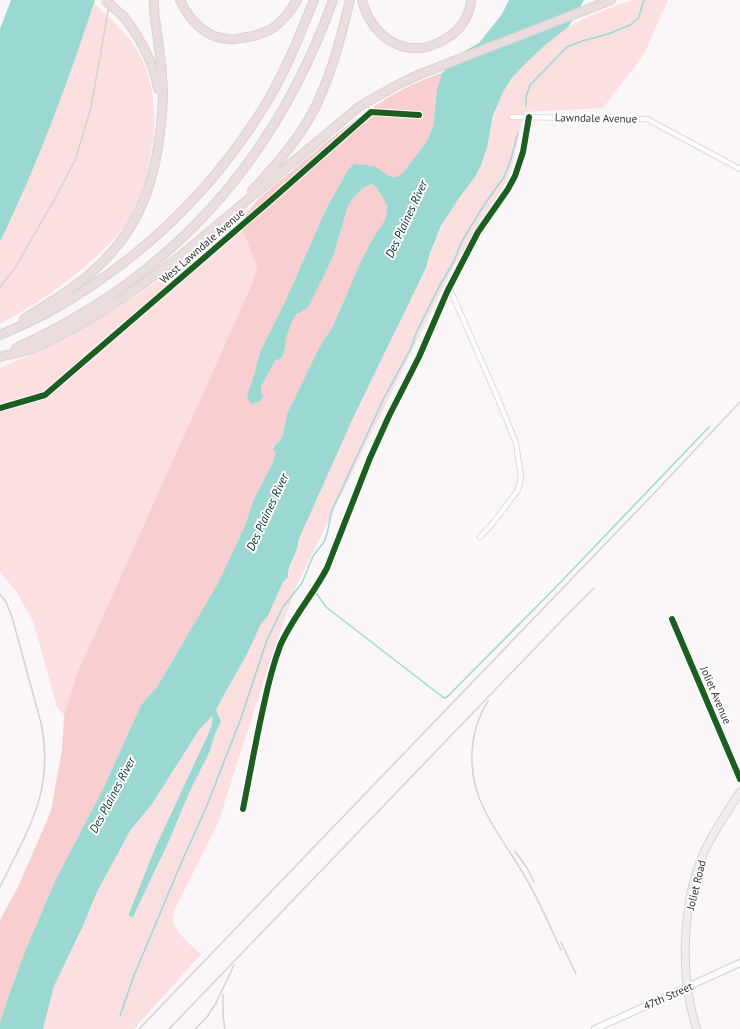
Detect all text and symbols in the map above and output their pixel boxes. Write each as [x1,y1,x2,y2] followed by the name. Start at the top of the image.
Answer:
[555,110,638,126] street label: Lawndale Avenue
[382,177,431,260] water label: Des Plaines River
[157,205,248,287] street label: West Lawndale Avenue
[243,470,292,553] water label: Des Plaines River
[697,663,735,726] street label: Joliet Avenue
[86,754,139,835] water label: Des Plaines River
[683,859,709,912] street label: Joliet Road
[641,979,695,1013] street label: 47th Street

